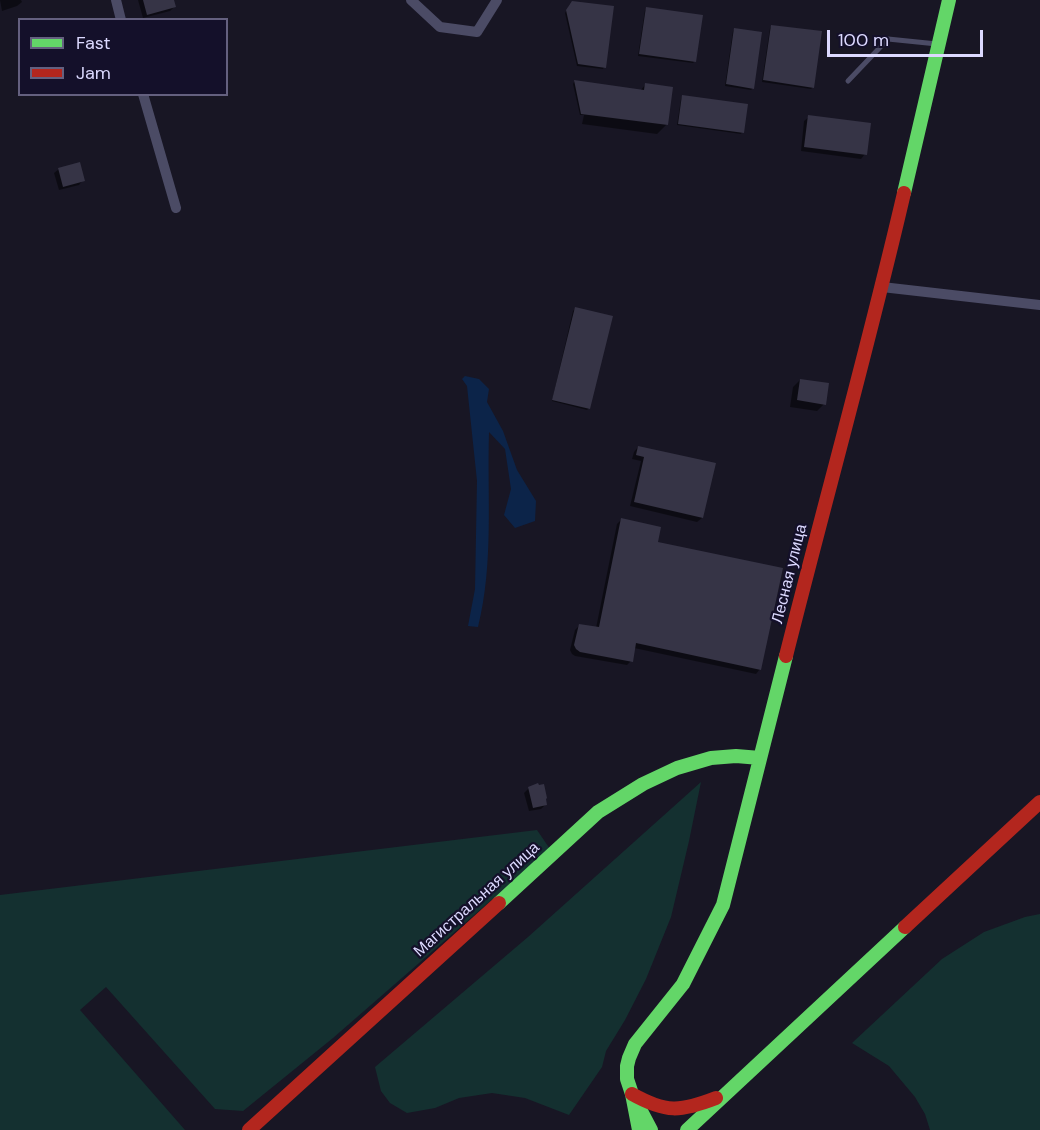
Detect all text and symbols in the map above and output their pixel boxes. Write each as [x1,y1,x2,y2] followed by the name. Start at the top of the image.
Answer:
[18,18,228,96] legend
[830,18,986,56] scale bar
[838,28,889,52] text: 100 m
[76,31,111,55] text: Fast
[76,61,111,85] text: Jam
[768,522,812,626] street label: Лесная улица
[410,838,544,962] street label: Магистральная улица

